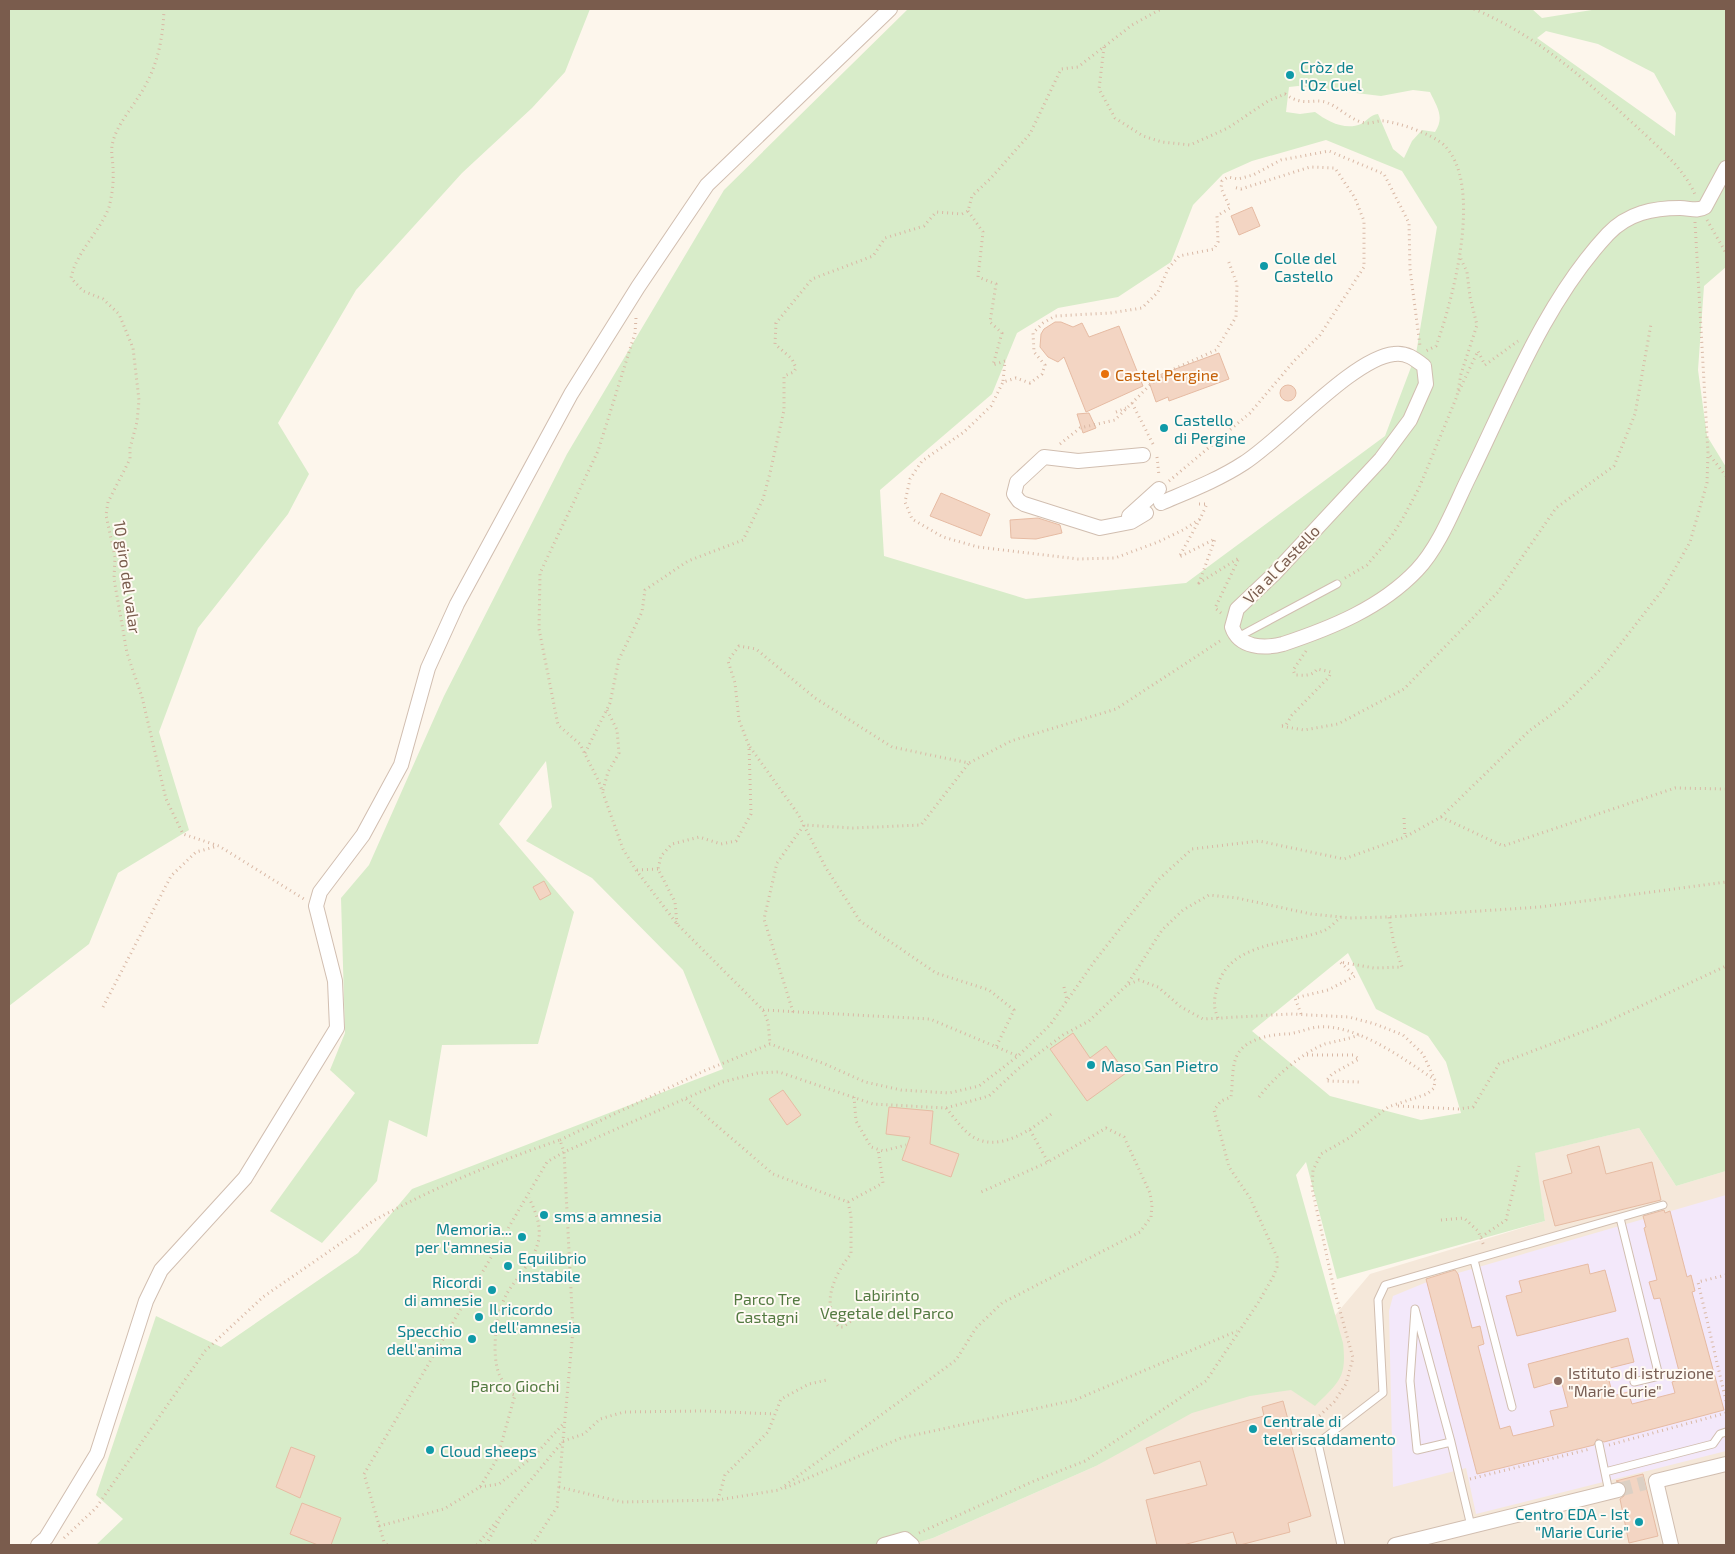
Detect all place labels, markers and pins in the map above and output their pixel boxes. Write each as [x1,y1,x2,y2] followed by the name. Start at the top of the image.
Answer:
[1300,57,1362,94] place label: Cròz de l'Oz Cuel
[1284,69,1296,81] marker: Cròz de l'Oz Cuel
[1274,248,1337,285] place label: Colle del Castello
[1258,260,1270,272] marker: Colle del Castello
[1115,365,1219,384] place label: Castel Pergine
[1099,368,1111,380] marker: Castel Pergine
[1174,410,1246,447] place label: Castello di Pergine
[1158,422,1170,434] marker: Castello di Pergine
[1101,1056,1219,1075] place label: Maso San Pietro
[1085,1059,1097,1071] marker: Maso San Pietro
[554,1206,662,1225] place label: sms a amnesia
[538,1209,550,1221] marker: sms a amnesia
[415,1219,512,1256] place label: Memoria... per l'amnesia
[516,1231,528,1243] marker: Memoria... per l'amnesia
[518,1248,586,1285] place label: Equilibrio instabile
[502,1260,514,1272] marker: Equilibrio instabile
[404,1272,482,1309] place label: Ricordi di amnesie
[486,1284,498,1296] marker: Ricordi di amnesie
[489,1299,581,1336] place label: Il ricordo dell'amnesia
[473,1311,485,1323] marker: Il ricordo dell'amnesia
[387,1321,462,1358] place label: Specchio dell'anima
[466,1333,478,1345] marker: Specchio dell'anima
[1568,1363,1714,1400] place label: Istituto di istruzione "Marie Curie"
[1552,1375,1564,1387] marker: Istituto di istruzione "Marie Curie"
[1263,1411,1396,1448] place label: Centrale di teleriscaldamento
[1247,1423,1259,1435] marker: Centrale di teleriscaldamento
[440,1441,537,1460] place label: Cloud sheeps
[424,1444,436,1456] marker: Cloud sheeps
[1515,1504,1629,1541] place label: Centro EDA - Ist "Marie Curie"
[1633,1516,1645,1528] marker: Centro EDA - Ist "Marie Curie"

